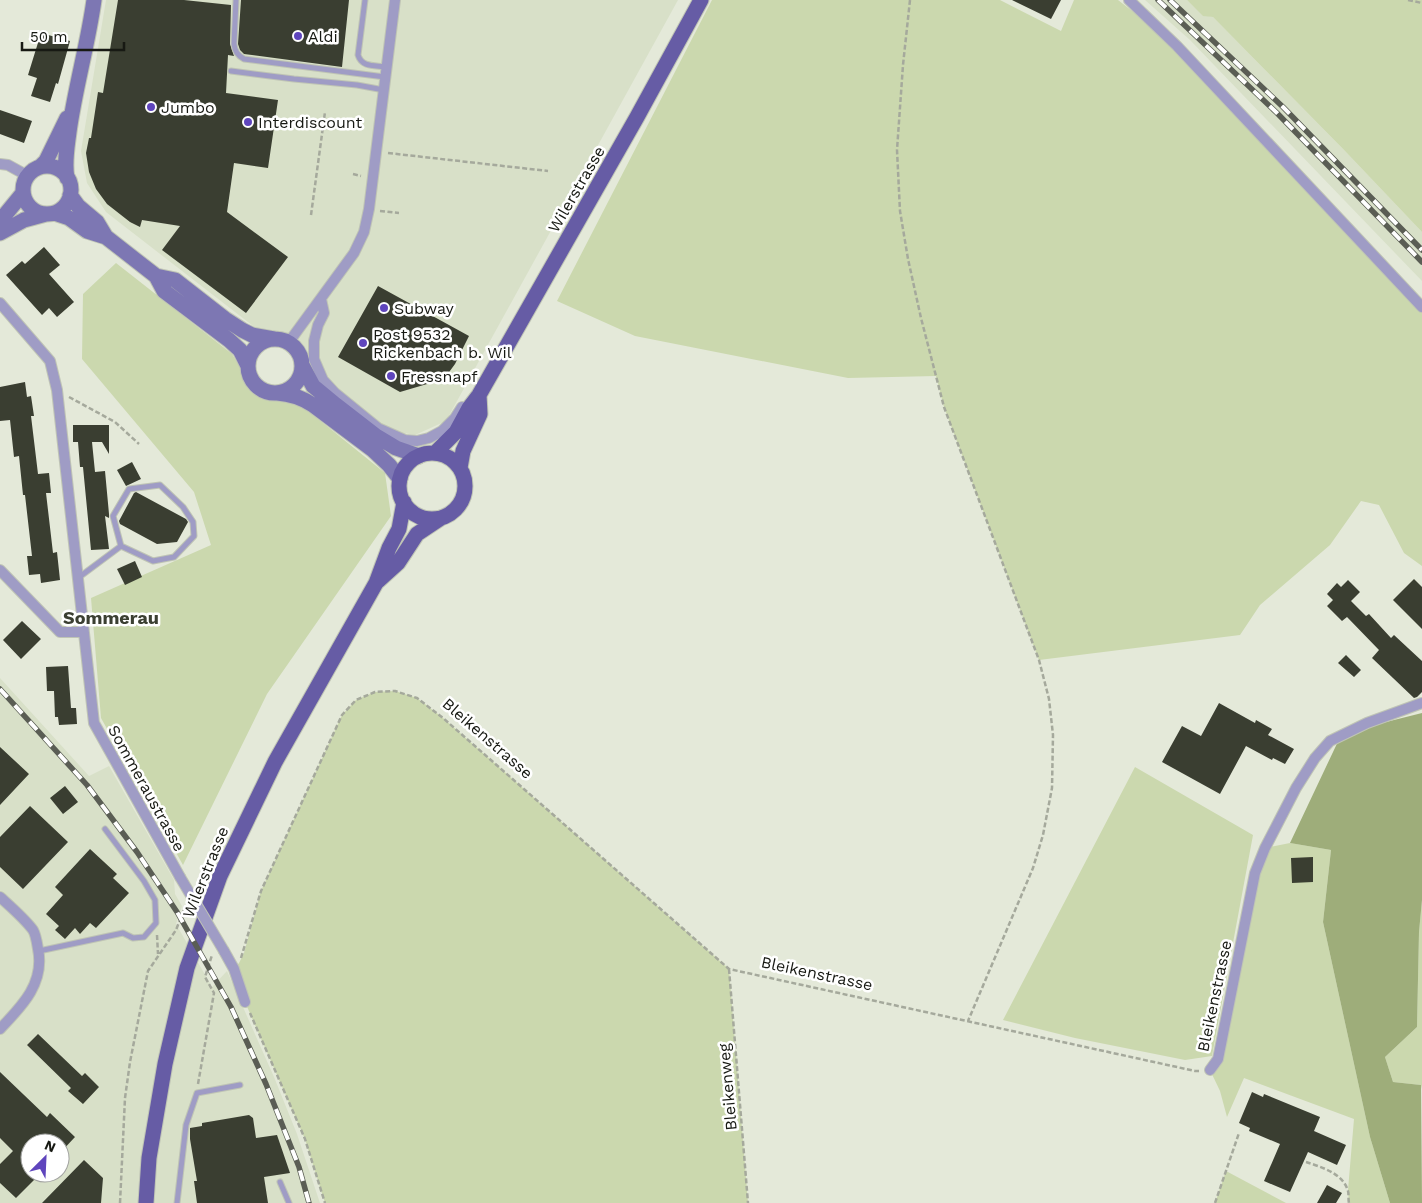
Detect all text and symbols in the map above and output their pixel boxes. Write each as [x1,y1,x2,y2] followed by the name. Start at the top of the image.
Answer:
[22,20,125,52] scale bar
[308,27,338,46] place label: Aldi
[30,28,67,46] text: 50 m
[292,30,304,42] marker: Aldi
[161,98,215,117] place label: Jumbo
[145,101,157,113] marker: Jumbo
[258,113,363,132] place label: Interdiscount
[242,116,254,128] marker: Interdiscount
[544,143,609,236] street label: Wilerstrasse
[394,299,455,318] place label: Subway
[378,302,390,314] marker: Subway
[373,325,512,362] place label: Post 9532 Rickenbach b. Wil
[357,337,369,349] marker: Post 9532 Rickenbach b. Wil
[401,367,478,386] place label: Fressnapf
[385,370,397,382] marker: Fressnapf
[63,607,159,628] district label: Sommerau
[439,694,537,783] street label: Bleikenstrasse
[104,722,189,855] street label: Sommeraustrasse
[179,824,232,921] street label: Wilerstrasse
[1193,939,1236,1054] street label: Bleikenstrasse
[759,952,874,995] street label: Bleikenstrasse
[714,1042,741,1131] street label: Bleikenweg
[20,1133,70,1183] north arrow
[42,1137,58,1156] text: N

